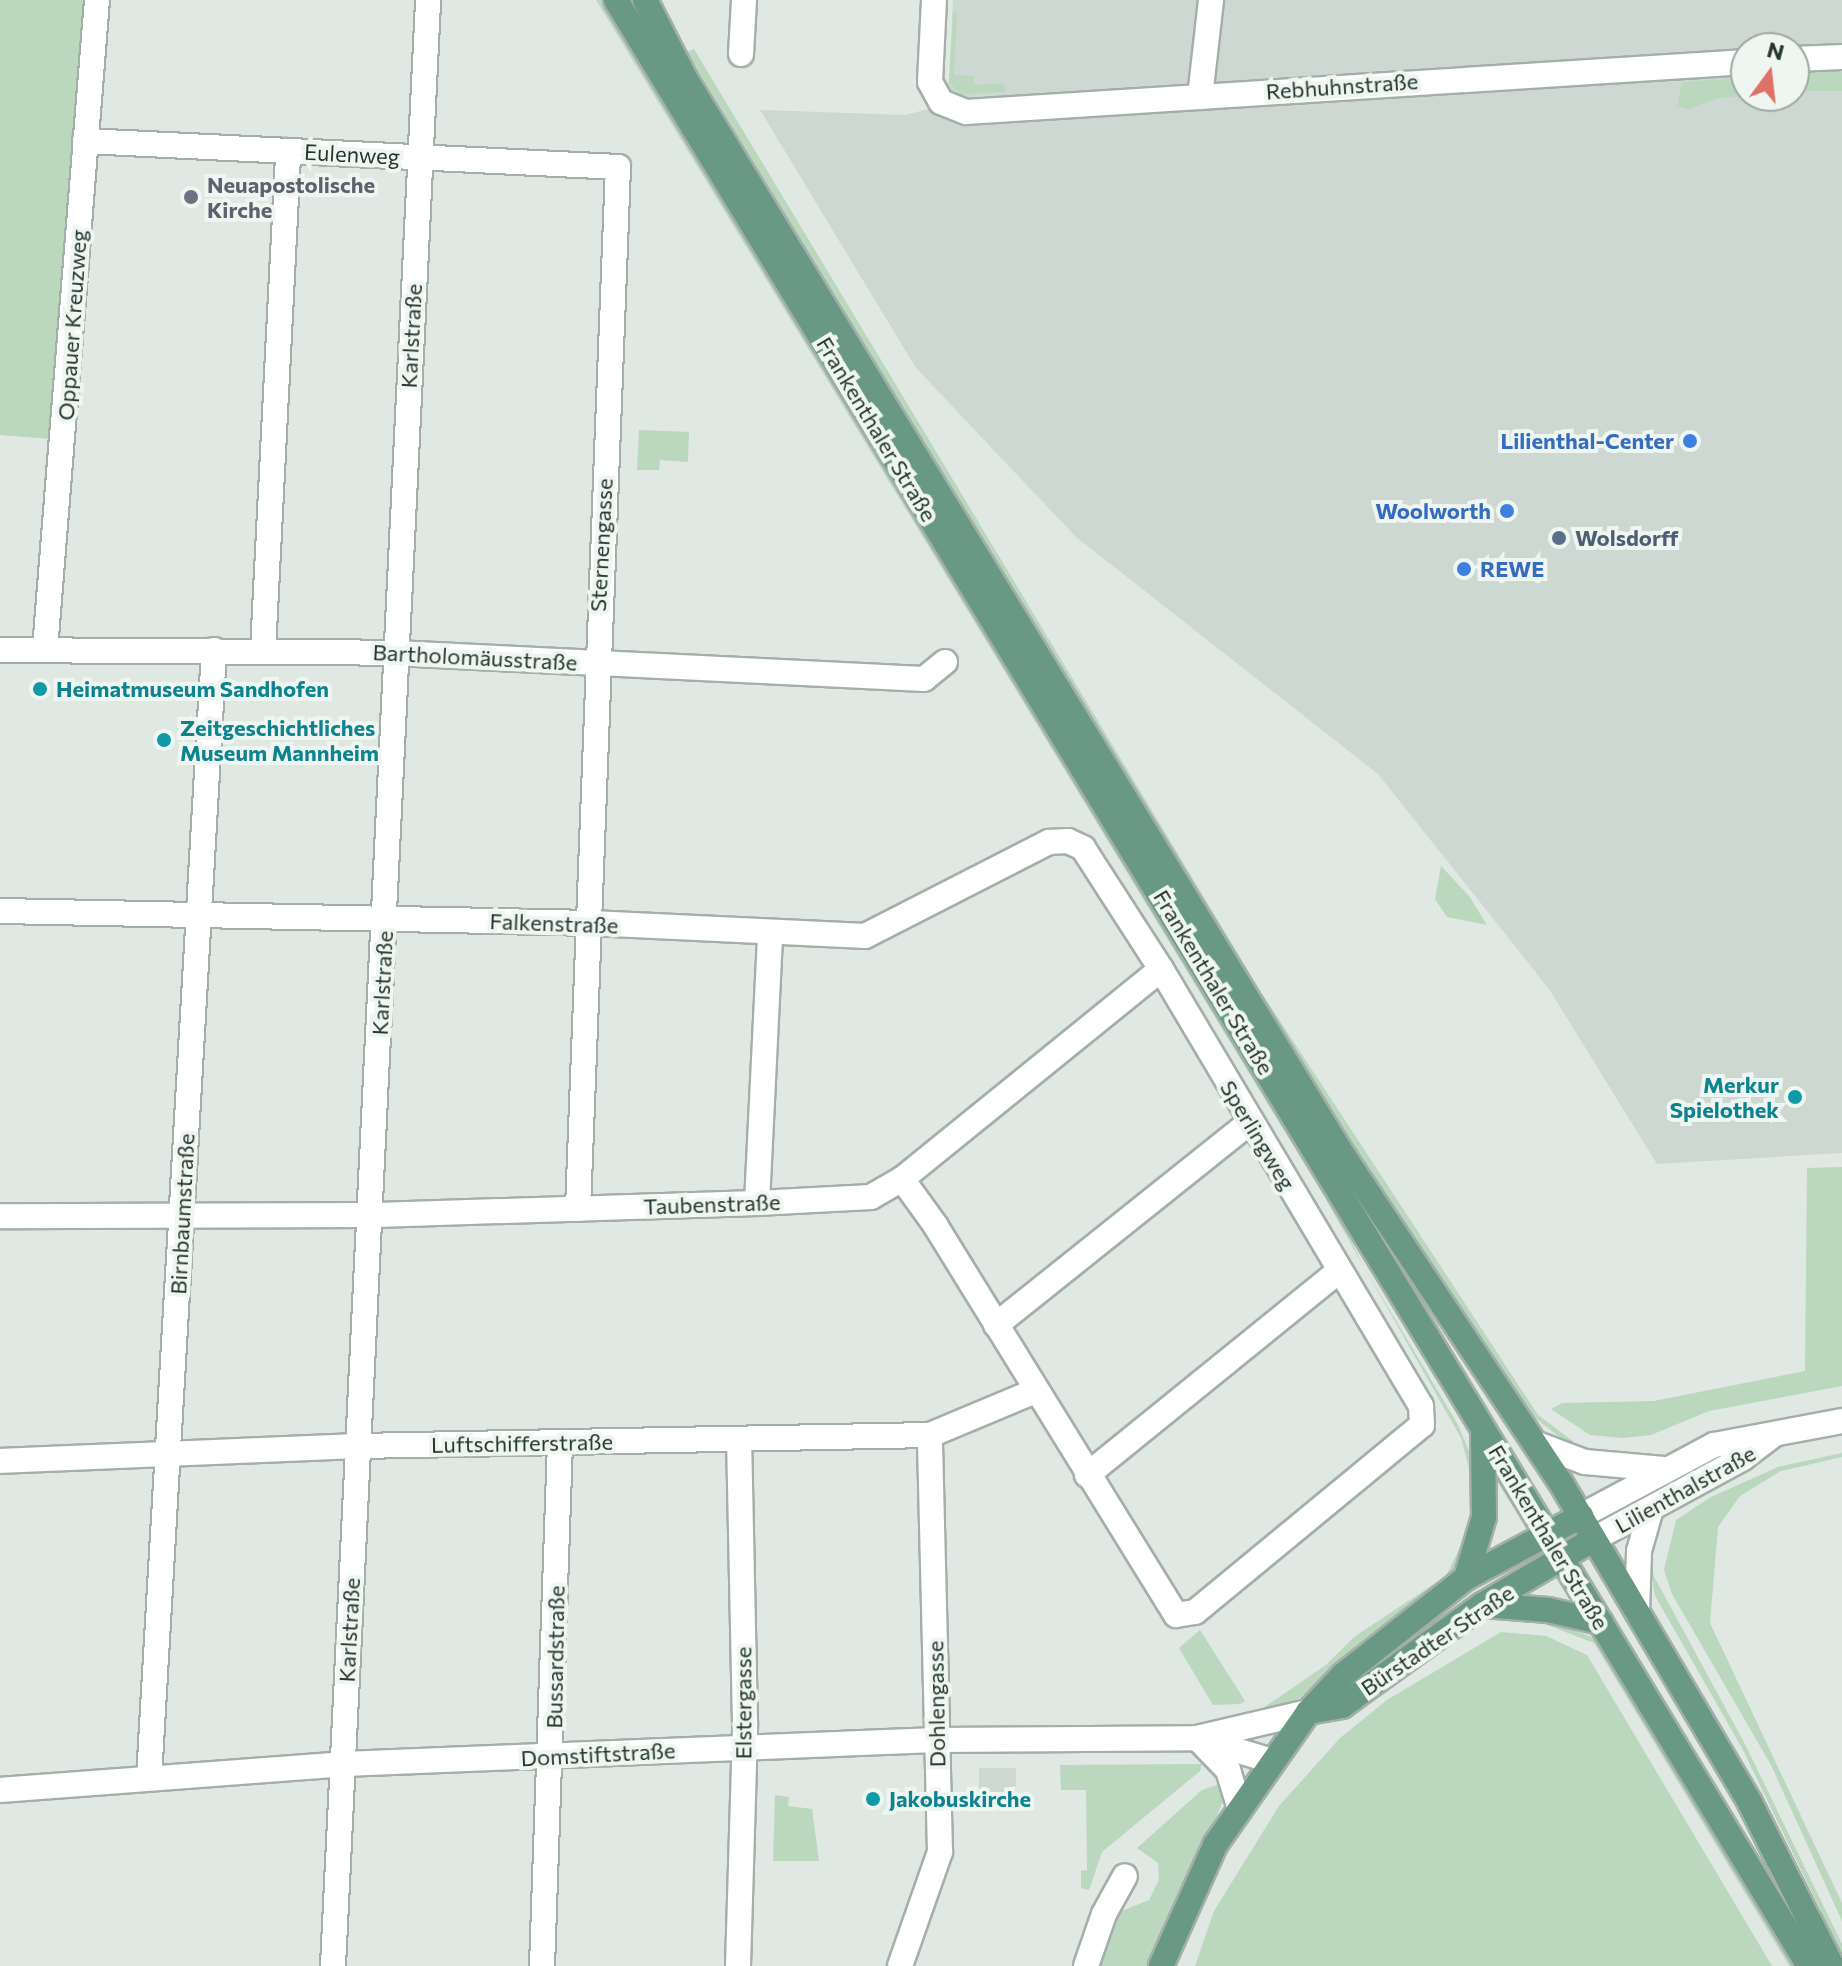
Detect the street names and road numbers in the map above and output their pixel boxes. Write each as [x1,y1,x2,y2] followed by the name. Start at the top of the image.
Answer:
[1265,68,1419,104] street label: Rebhuhnstraße
[304,138,400,170] street label: Eulenweg
[52,229,92,421] street label: Oppauer Kreuzweg
[395,283,427,389] street label: Karlstraße
[811,332,943,526] street label: Frankenthaler Straße
[584,478,618,612] street label: Sternengasse
[372,638,578,676] street label: Bartholomäusstraße
[1148,885,1280,1079] street label: Frankenthaler Straße
[489,908,619,938] street label: Falkenstraße
[366,930,398,1036] street label: Karlstraße
[1215,1076,1301,1194] street label: Sperlingweg
[165,1133,199,1295] street label: Birnbaumstraße
[643,1188,781,1220] street label: Taubenstraße
[431,1428,613,1458] street label: Luftschifferstraße
[1483,1440,1615,1634] street label: Frankenthaler Straße
[1610,1440,1760,1538] street label: Lilienthalstraße
[333,1577,365,1683] street label: Karlstraße
[1356,1579,1518,1701] street label: Bürstadter Straße
[541,1585,569,1729] street label: Bussardstraße
[922,1640,950,1768] street label: Dohlengasse
[730,1647,756,1759] street label: Elstergasse
[520,1737,676,1771] street label: Domstiftstraße

